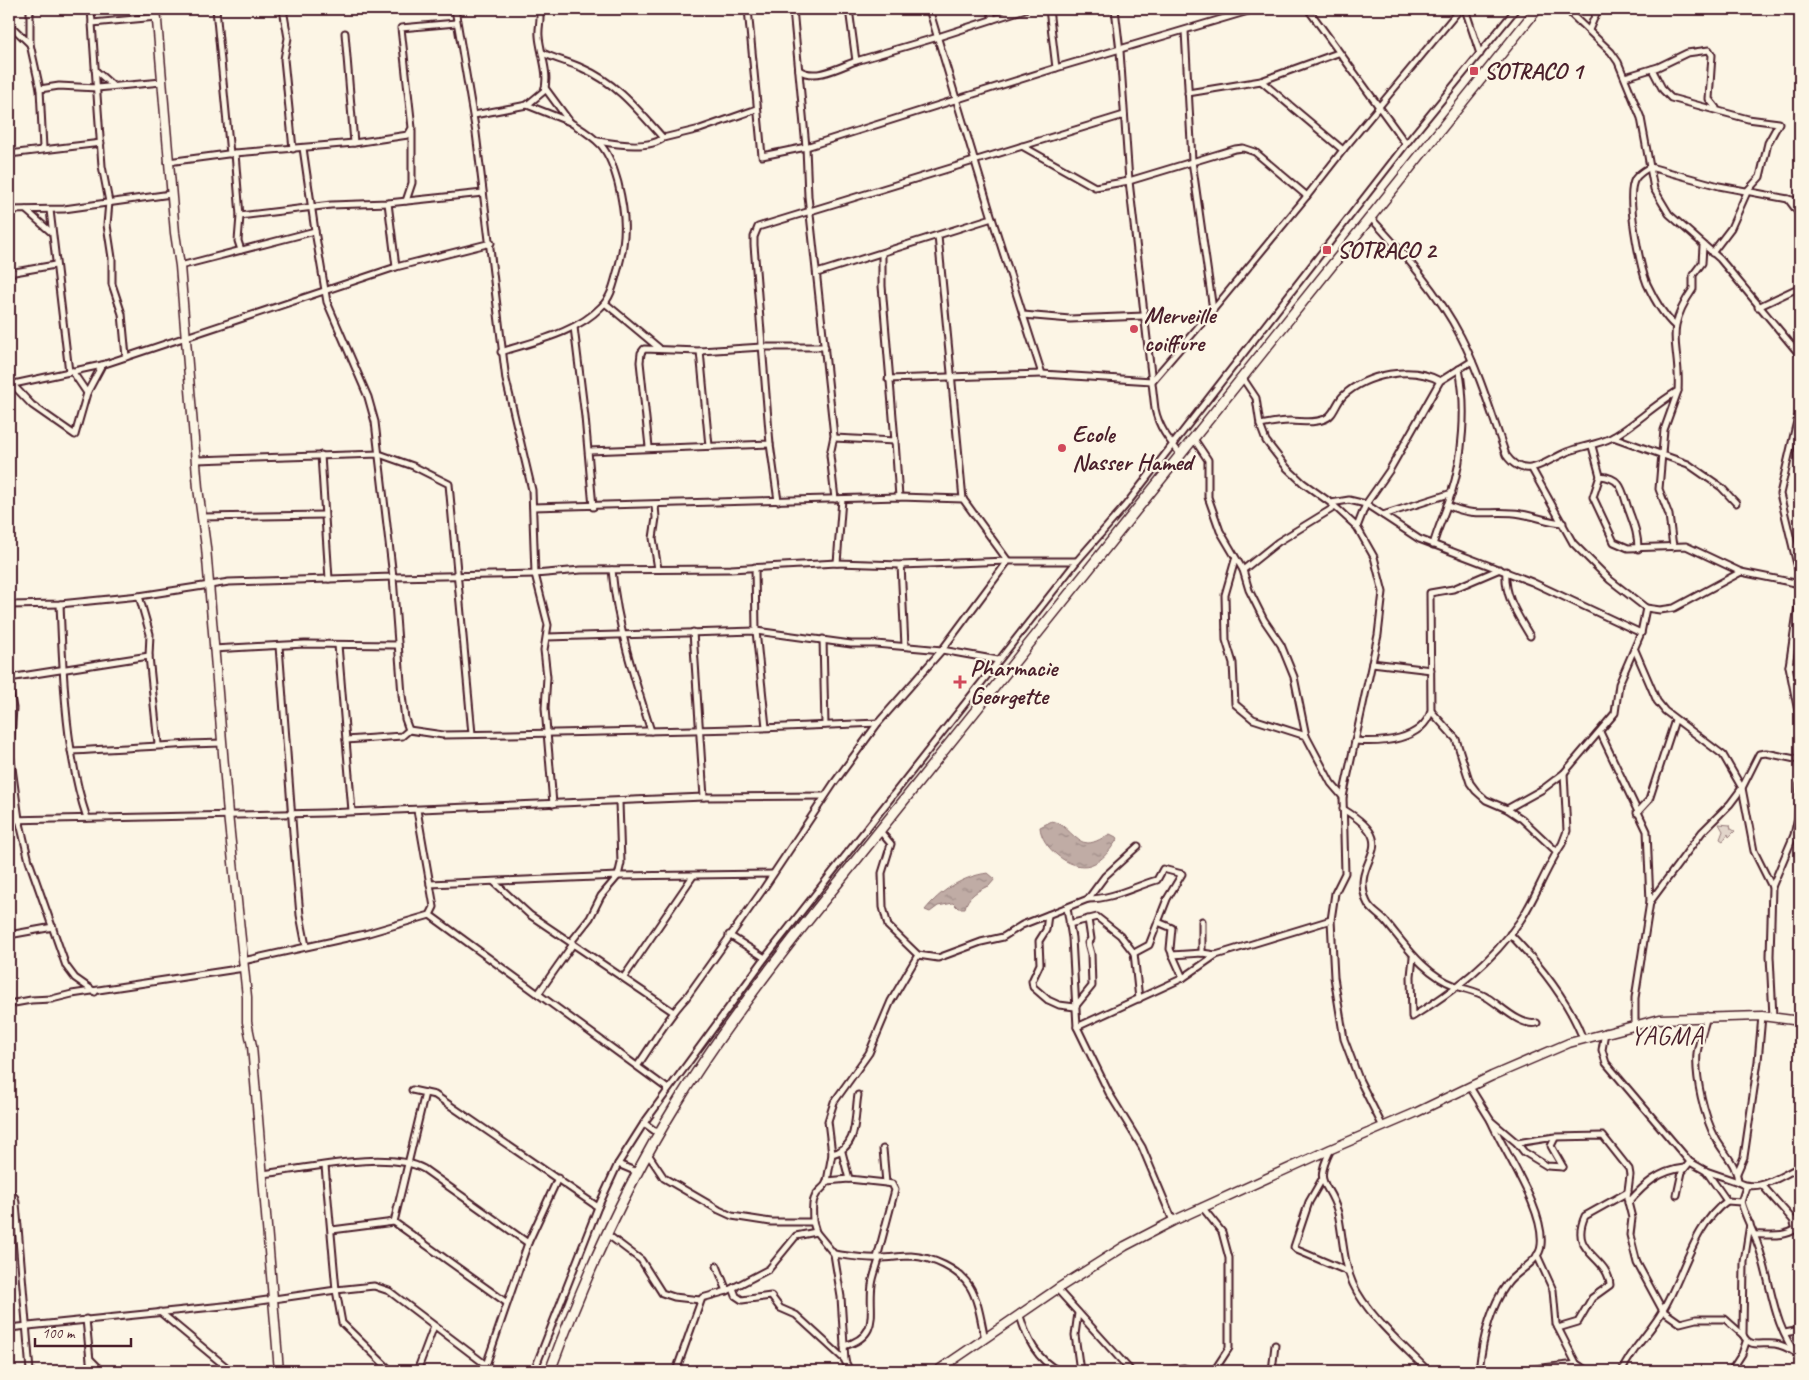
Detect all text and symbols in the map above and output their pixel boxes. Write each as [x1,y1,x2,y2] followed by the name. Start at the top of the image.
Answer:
[1484,56,1586,86] place label: SOTRACO 1
[1468,65,1480,77] marker: SOTRACO 1
[1337,235,1438,265] place label: SOTRACO 2
[1321,244,1333,256] marker: SOTRACO 2
[1144,300,1217,358] place label: Merveille coiffure
[1128,323,1140,335] marker: Merveille coiffure
[1072,419,1196,477] place label: Ecole Nasser Hamed
[1056,442,1068,454] marker: Ecole Nasser Hamed
[970,653,1059,711] place label: Pharmacie Georgette
[954,676,966,688] marker: Pharmacie Georgette
[1630,1019,1705,1052] district label: YAGMA
[35,1315,131,1347] scale bar
[42,1324,76,1343] text: 100 m

